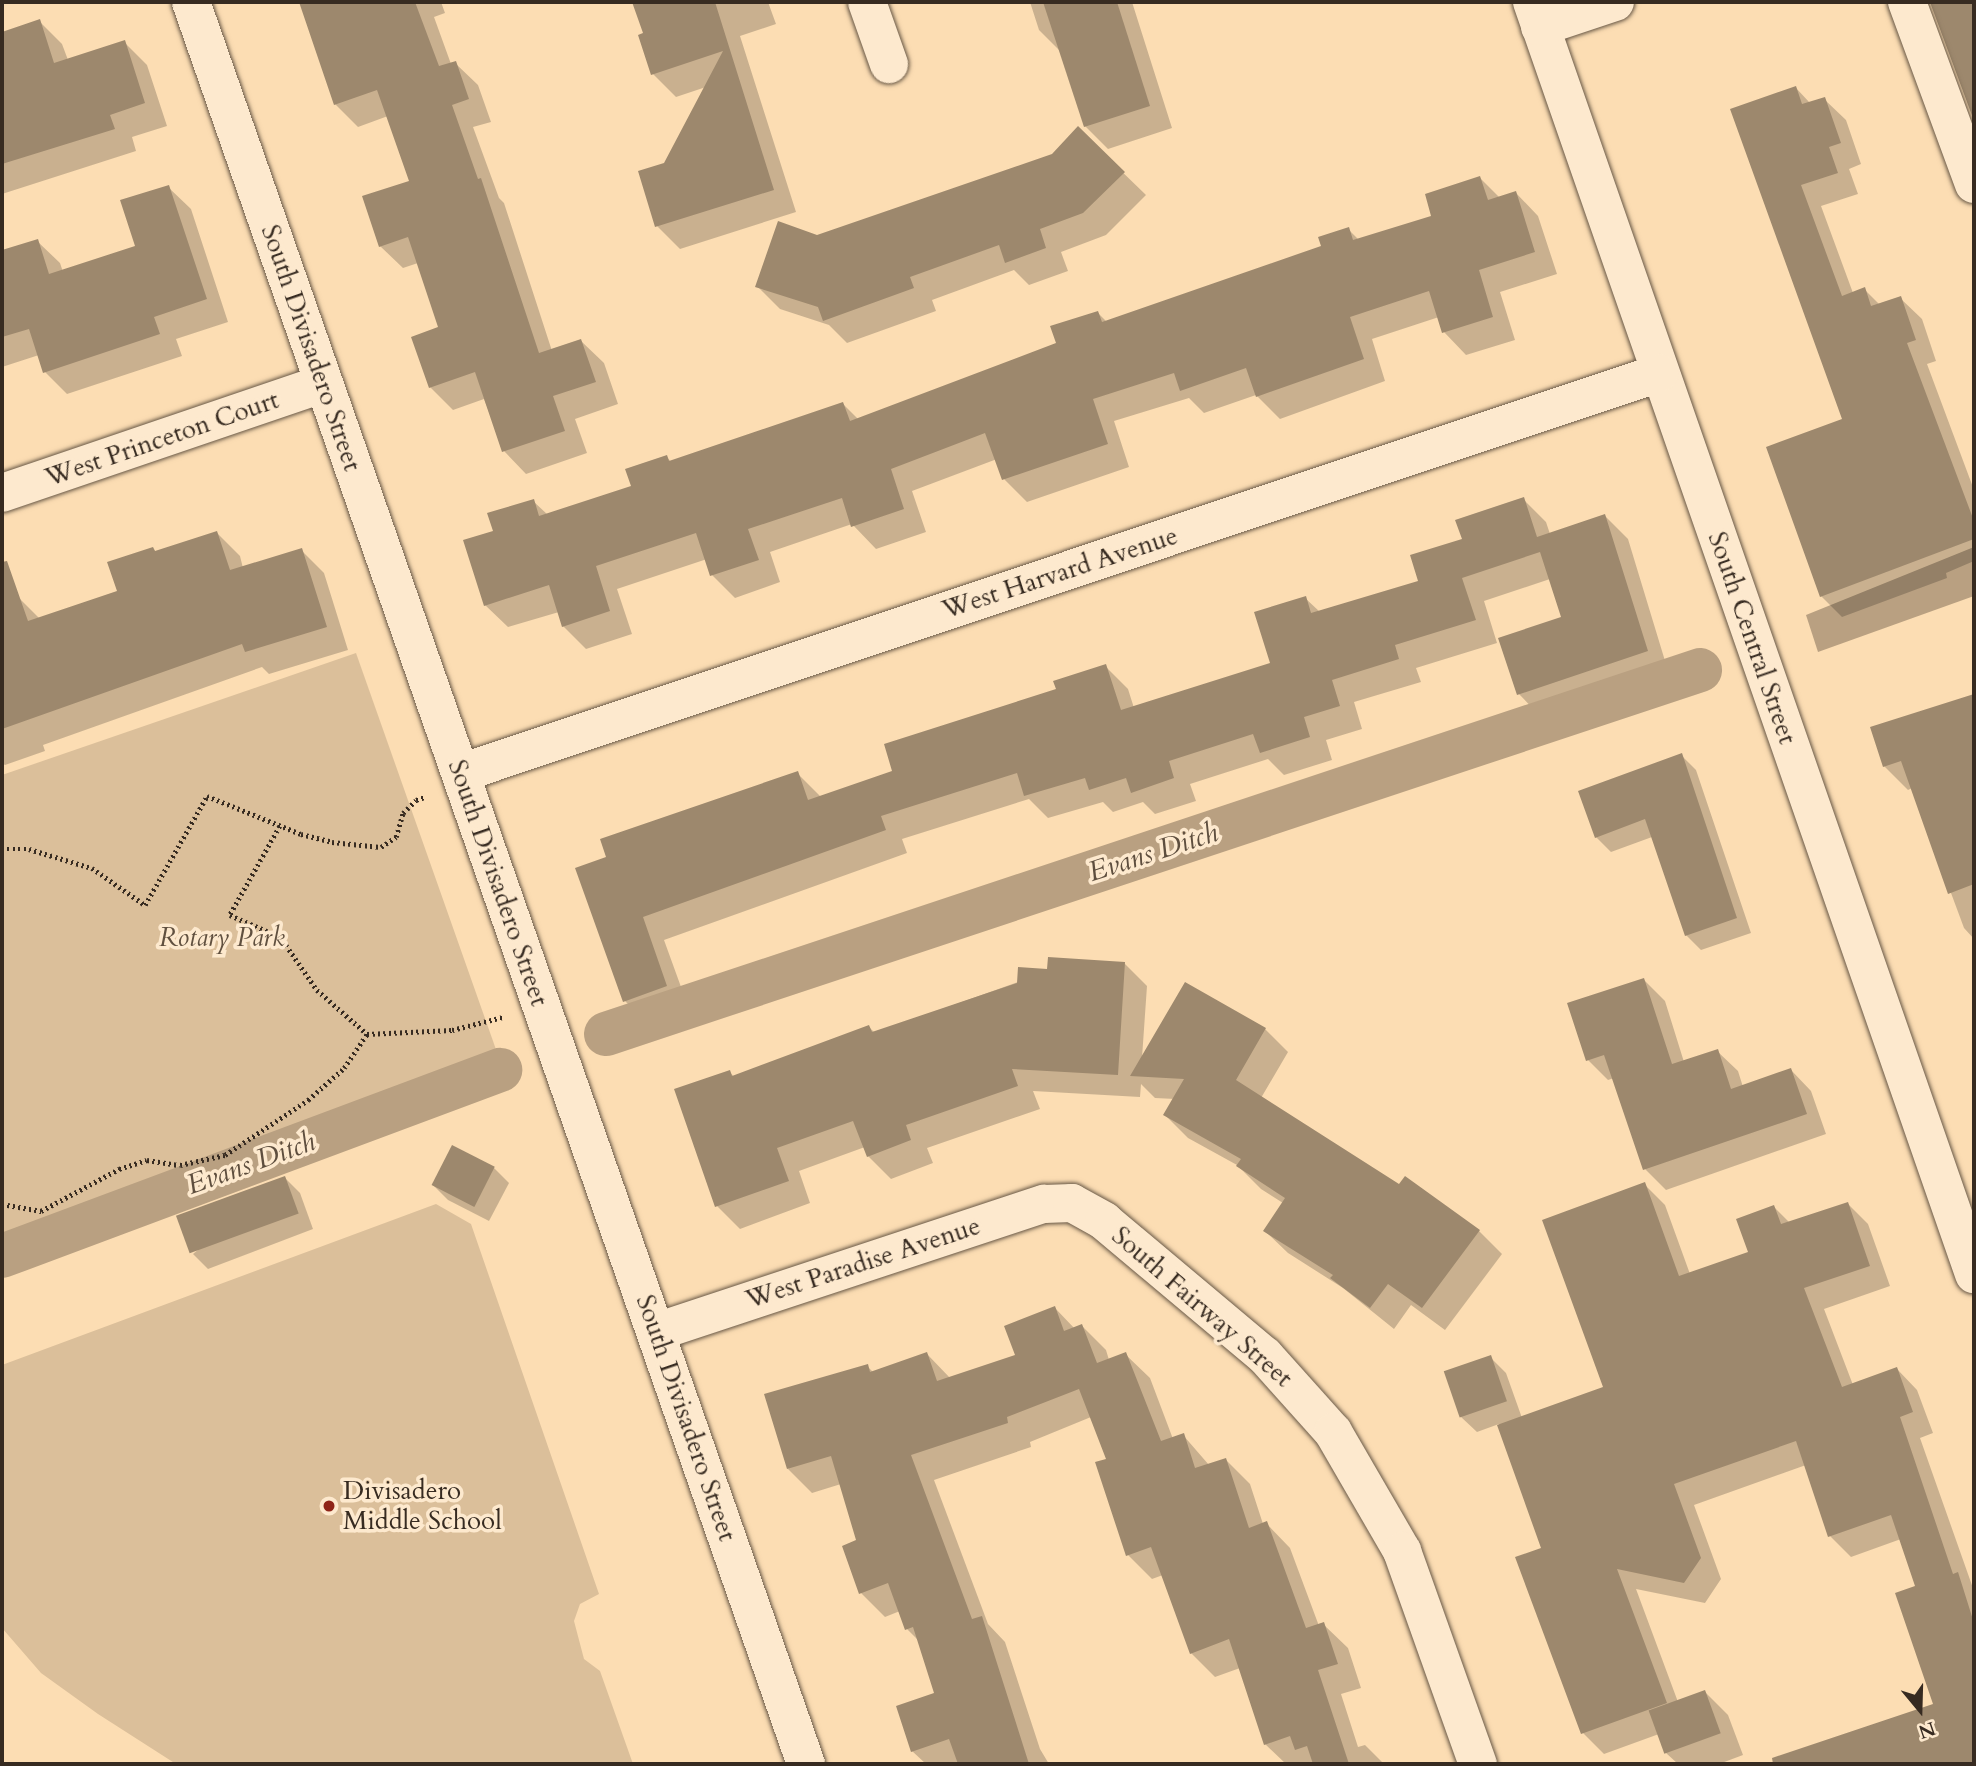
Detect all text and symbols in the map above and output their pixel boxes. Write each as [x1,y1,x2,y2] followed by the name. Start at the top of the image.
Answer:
[254,221,368,475] street label: South Divisadero Street
[41,384,283,494] street label: West Princeton Court
[938,520,1182,626] street label: West Harvard Avenue
[1701,528,1803,748] street label: South Central Street
[441,756,555,1010] street label: South Divisadero Street
[1084,815,1222,889] water label: Evans Ditch
[159,922,285,954] park label: Rotary Park
[182,1124,320,1202] water label: Evans Ditch
[742,1210,984,1316] street label: West Paradise Avenue
[1105,1220,1299,1394] street label: South Fairway Street
[629,1291,743,1545] street label: South Divisadero Street
[343,1475,502,1536] place label: Divisadero Middle School
[321,1498,337,1514] marker: Divisadero Middle School
[1885,1675,1955,1745] north arrow
[1915,1715,1939,1745] text: N

